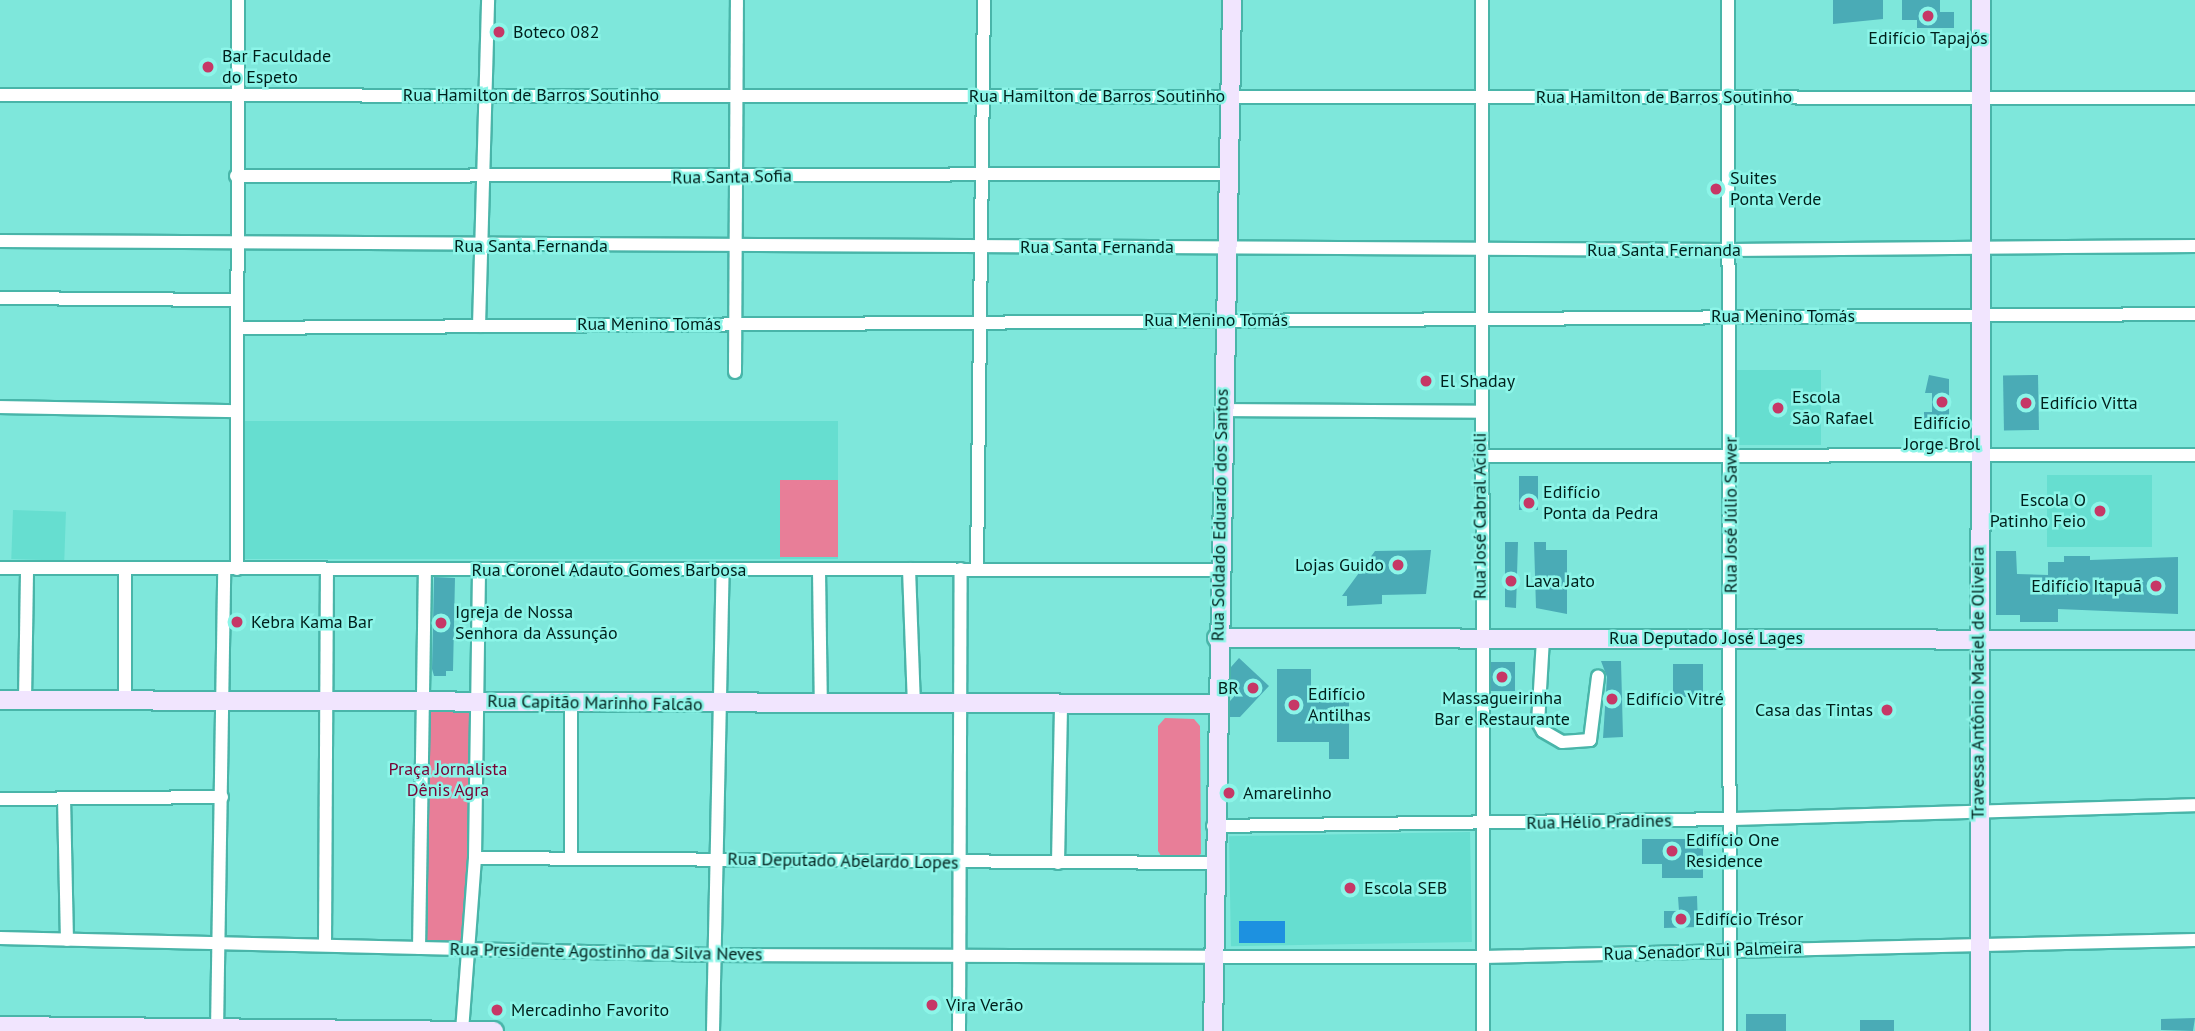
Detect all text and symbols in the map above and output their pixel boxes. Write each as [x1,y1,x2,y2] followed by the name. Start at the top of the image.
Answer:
[1920,8,1936,24] marker: Edifício Tapajós
[513,21,600,43] place label: Boteco 082
[491,24,507,40] marker: Boteco 082
[1868,27,1988,49] place label: Edifício Tapajós
[222,46,331,88] place label: Bar Faculdade do Espeto
[200,59,216,75] marker: Bar Faculdade do Espeto
[403,84,659,106] street label: Rua Hamilton de Barros Soutinho
[969,85,1225,107] street label: Rua Hamilton de Barros Soutinho
[1536,86,1792,108] street label: Rua Hamilton de Barros Soutinho
[672,165,792,189] street label: Rua Santa Sofia
[1730,168,1822,210] place label: Suites Ponta Verde
[1708,181,1724,197] marker: Suites Ponta Verde
[454,235,608,257] street label: Rua Santa Fernanda
[1020,236,1174,258] street label: Rua Santa Fernanda
[1587,239,1741,261] street label: Rua Santa Fernanda
[1711,305,1855,327] street label: Rua Menino Tomás
[1144,309,1288,331] street label: Rua Menino Tomás
[577,313,721,335] street label: Rua Menino Tomás
[1440,370,1515,392] place label: El Shaday
[1418,373,1434,389] marker: El Shaday
[1792,387,1873,430] place label: Escola São Rafael
[1207,389,1233,641] street label: Rua Soldado Eduardo dos Santos
[2040,392,2138,414] place label: Edifício Vitta
[1934,394,1950,410] marker: Edifício Jorge Brol
[2018,395,2034,411] marker: Edifício Vitta
[1770,400,1786,416] marker: Escola São Rafael
[1904,413,1980,456] place label: Edifício Jorge Brol
[1469,432,1491,600] street label: Rua José Cabral Acioli
[1720,437,1742,593] street label: Rua José Júlio Sawer
[1543,482,1658,524] place label: Edifício Ponta da Pedra
[1990,490,2086,532] place label: Escola O Patinho Feio
[1521,495,1537,511] marker: Edifício Ponta da Pedra
[2092,503,2108,519] marker: Escola O Patinho Feio
[1967,546,1989,820] street label: Travessa Antônio Maciel de Oliveira
[1295,554,1384,576] place label: Lojas Guido
[1390,557,1406,573] marker: Lojas Guido
[471,559,747,581] street label: Rua Coronel Adauto Gomes Barbosa
[1525,570,1595,592] place label: Lava Jato
[1503,573,1519,589] marker: Lava Jato
[2031,575,2142,597] place label: Edifício Itapuã
[2148,578,2164,594] marker: Edifício Itapuã
[455,602,618,644] place label: Igreja de Nossa Senhora da Assunção
[251,611,373,633] place label: Kebra Kama Bar
[229,614,245,630] marker: Kebra Kama Bar
[433,615,449,631] marker: Igreja de Nossa Senhora da Assunção
[1609,627,1803,649] street label: Rua Deputado José Lages
[1494,669,1510,685] marker: Massagueirinha Bar e Restaurante
[1218,677,1239,699] place label: BR
[1245,680,1261,696] marker: BR
[1308,684,1371,726] place label: Edifício Antilhas
[1434,688,1570,730] place label: Massagueirinha Bar e Restaurante
[1626,688,1725,710] place label: Edifício Vitré
[487,690,703,716] street label: Rua Capitão Marinho Falcão
[1604,691,1620,707] marker: Edifício Vitré
[1286,697,1302,713] marker: Edifício Antilhas
[1755,699,1873,721] place label: Casa das Tintas
[1879,702,1895,718] marker: Casa das Tintas
[389,759,507,802] park label: Praça Jornalista Dênis Agra
[1243,782,1332,804] place label: Amarelinho
[1221,785,1237,801] marker: Amarelinho
[1526,810,1672,834] street label: Rua Hélio Pradines
[1686,830,1779,872] place label: Edifício One Residence
[1664,843,1680,859] marker: Edifício One Residence
[727,848,959,874] street label: Rua Deputado Abelardo Lopes
[1364,877,1447,899] place label: Escola SEB
[1342,880,1358,896] marker: Escola SEB
[1695,908,1804,930] place label: Edifício Trésor
[1673,911,1689,927] marker: Edifício Trésor
[1603,937,1803,965] street label: Rua Senador Rui Palmeira
[449,938,763,966] street label: Rua Presidente Agostinho da Silva Neves
[946,994,1024,1016] place label: Vira Verão
[924,997,940,1013] marker: Vira Verão
[511,999,669,1021] place label: Mercadinho Favorito
[489,1002,505,1018] marker: Mercadinho Favorito

